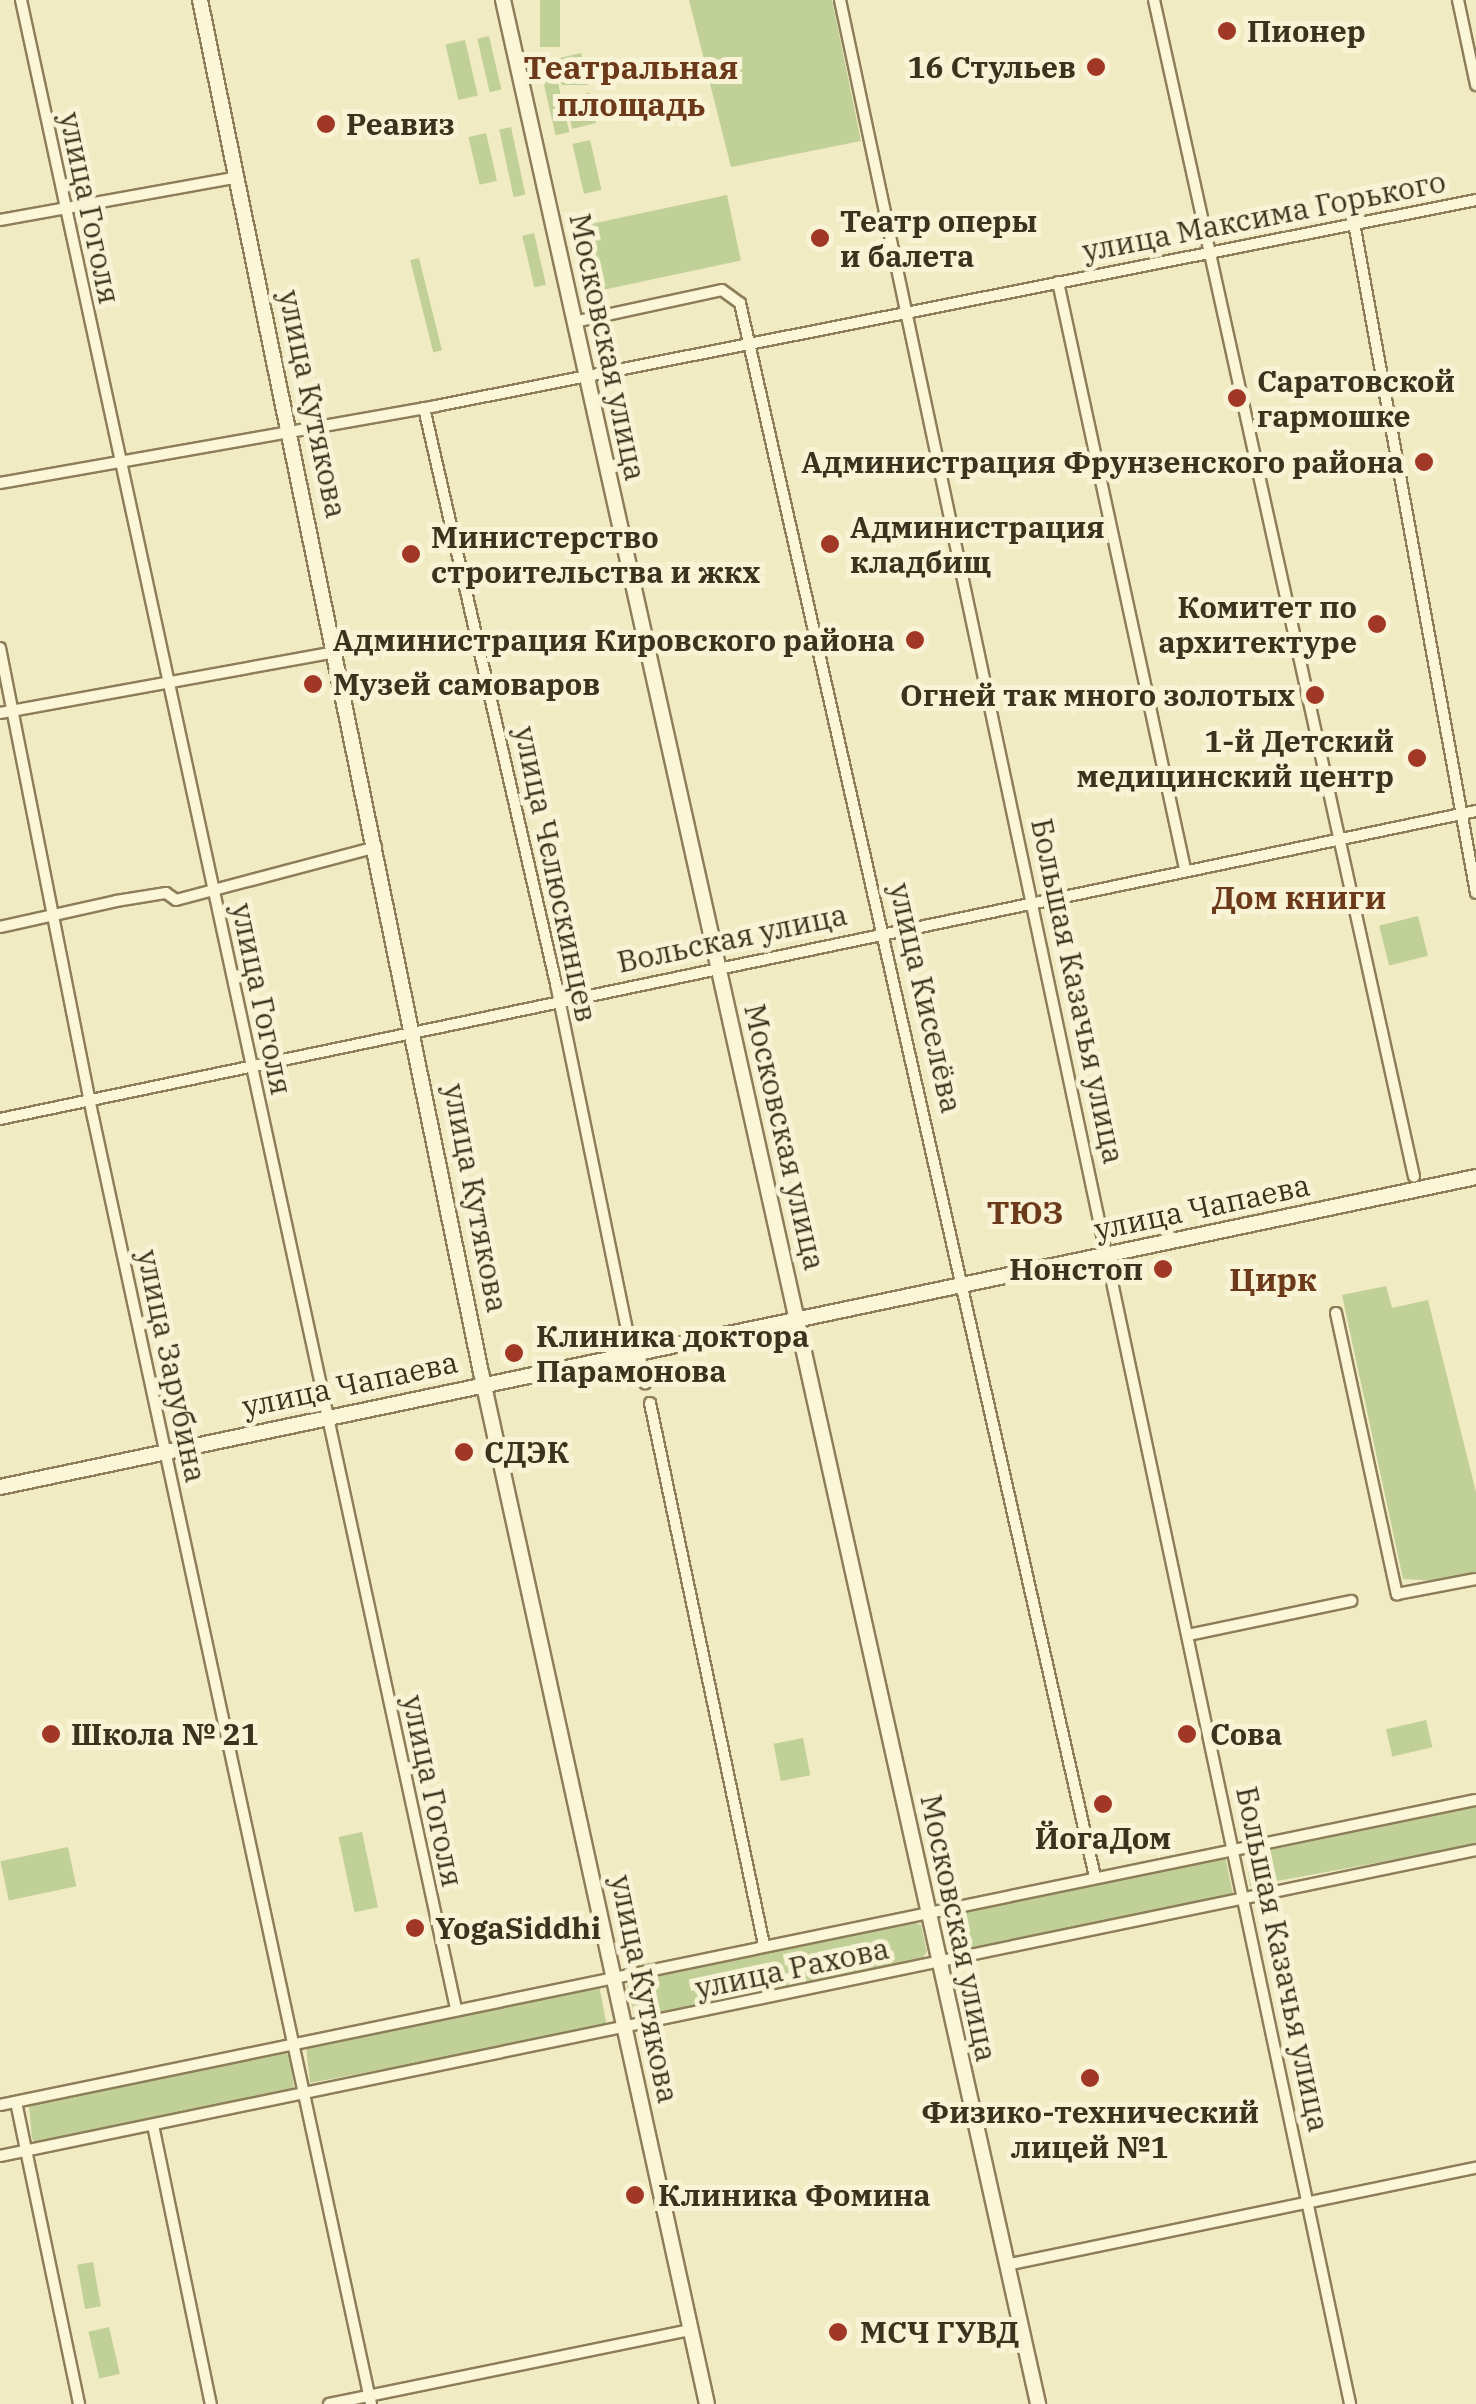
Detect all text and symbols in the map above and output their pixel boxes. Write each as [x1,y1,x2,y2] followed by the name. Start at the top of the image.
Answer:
[1247,13,1366,49] place label: Пионер
[1216,20,1238,42] marker: Пионер
[524,49,738,124] district label: Театральная площадь
[907,49,1076,85] place label: 16 Стульев
[1085,56,1107,78] marker: 16 Стульев
[346,106,455,142] place label: Реавиз
[52,109,128,307] street label: улица Гоголя
[315,113,337,135] marker: Реавиз
[1079,163,1449,269] street label: улица Максима Горького
[840,203,1037,274] place label: Театр оперы и балета
[562,210,654,484] street label: Московская улица
[809,227,831,249] marker: Театр оперы и балета
[271,287,355,521] street label: улица Кутякова
[1257,363,1455,434] place label: Саратовской гармошке
[1226,387,1248,409] marker: Саратовской гармошке
[801,444,1404,480] place label: Администрация Фрунзенского района
[1413,451,1435,473] marker: Администрация Фрунзенского района
[850,509,1105,580] place label: Администрация кладбищ
[431,519,760,590] place label: Министерство строительства и жкх
[819,533,841,555] marker: Администрация кладбищ
[400,543,422,565] marker: Министерство строительства и жкх
[1158,589,1357,660] place label: Комитет по архитектуре
[1366,613,1388,635] marker: Комитет по архитектуре
[333,622,895,658] place label: Администрация Кировского района
[904,629,926,651] marker: Администрация Кировского района
[333,666,600,702] place label: Музей самоваров
[302,673,324,695] marker: Музей самоваров
[900,677,1295,713] place label: Огней так много золотых
[1304,684,1326,706] marker: Огней так много золотых
[507,723,605,1025] street label: улица Челюскинцев
[1076,723,1394,794] place label: 1-й Детский медицинский центр
[1404,745,1430,771] marker: 1-й Детский медицинский центр
[1024,815,1132,1167] street label: Большая Казачья улица
[1212,878,1386,916] district label: Дом книги
[882,880,970,1116] street label: улица Киселёва
[614,896,850,980] street label: Вольская улица
[224,900,300,1098] street label: улица Гоголя
[737,1000,833,1274] street label: Московская улица
[436,1081,516,1315] street label: улица Кутякова
[1091,1167,1313,1247] street label: улица Чапаева
[987,1193,1063,1231] district label: ТЮЗ
[130,1246,214,1486] street label: улица Зарубина
[1009,1251,1143,1287] place label: Нонстоп
[1152,1258,1174,1280] marker: Нонстоп
[1229,1260,1317,1298] district label: Цирк
[536,1318,809,1388] place label: Клиника доктора Парамонова
[501,1340,527,1366] marker: Клиника доктора Парамонова
[239,1344,461,1424] street label: улица Чапаева
[484,1434,569,1470] place label: СДЭК
[453,1441,475,1463] marker: СДЭК
[395,1692,471,1890] street label: улица Гоголя
[71,1716,259,1752] place label: Школа № 21
[1210,1716,1282,1752] place label: Сова
[1174,1721,1200,1747] marker: Сова
[40,1723,62,1745] marker: Школа № 21
[1229,1783,1337,2135] street label: Большая Казачья улица
[913,1791,1005,2065] street label: Московская улица
[1092,1793,1114,1815] marker: ЙогаДом
[1035,1820,1171,1856] place label: ЙогаДом
[603,1872,687,2106] street label: улица Кутякова
[435,1910,601,1946] place label: YogaSiddhi
[404,1917,426,1939] marker: YogaSiddhi
[692,1930,892,2006] street label: улица Рахова
[1079,2067,1101,2089] marker: Физико-технический лицей №1
[921,2094,1259,2164] place label: Физико-технический лицей №1
[658,2177,931,2213] place label: Клиника Фомина
[622,2182,648,2208] marker: Клиника Фомина
[860,2314,1019,2350] place label: МСЧ ГУВД
[825,2319,851,2345] marker: МСЧ ГУВД

